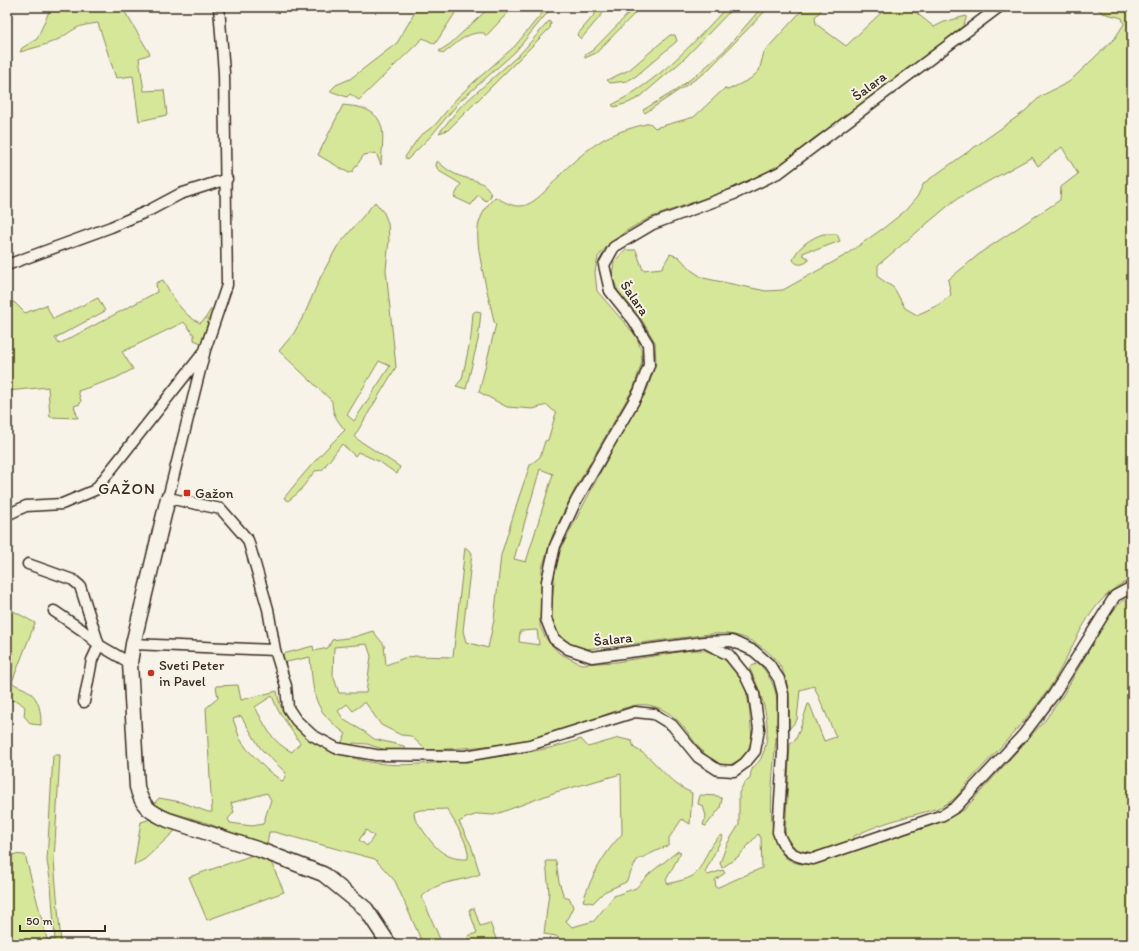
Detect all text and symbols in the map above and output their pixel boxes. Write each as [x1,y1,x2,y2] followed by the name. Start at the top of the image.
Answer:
[849,68,890,105] street label: Šalara
[617,278,653,320] street label: Šalara
[98,479,156,498] district label: GAŽON
[195,485,234,502] place label: Gažon
[182,488,192,498] marker: Gažon
[593,629,634,650] street label: Šalara
[159,657,225,690] place label: Sveti Peter in Pavel
[146,668,156,678] marker: Sveti Peter in Pavel
[20,907,105,933] scale bar
[26,914,52,928] text: 50 m

